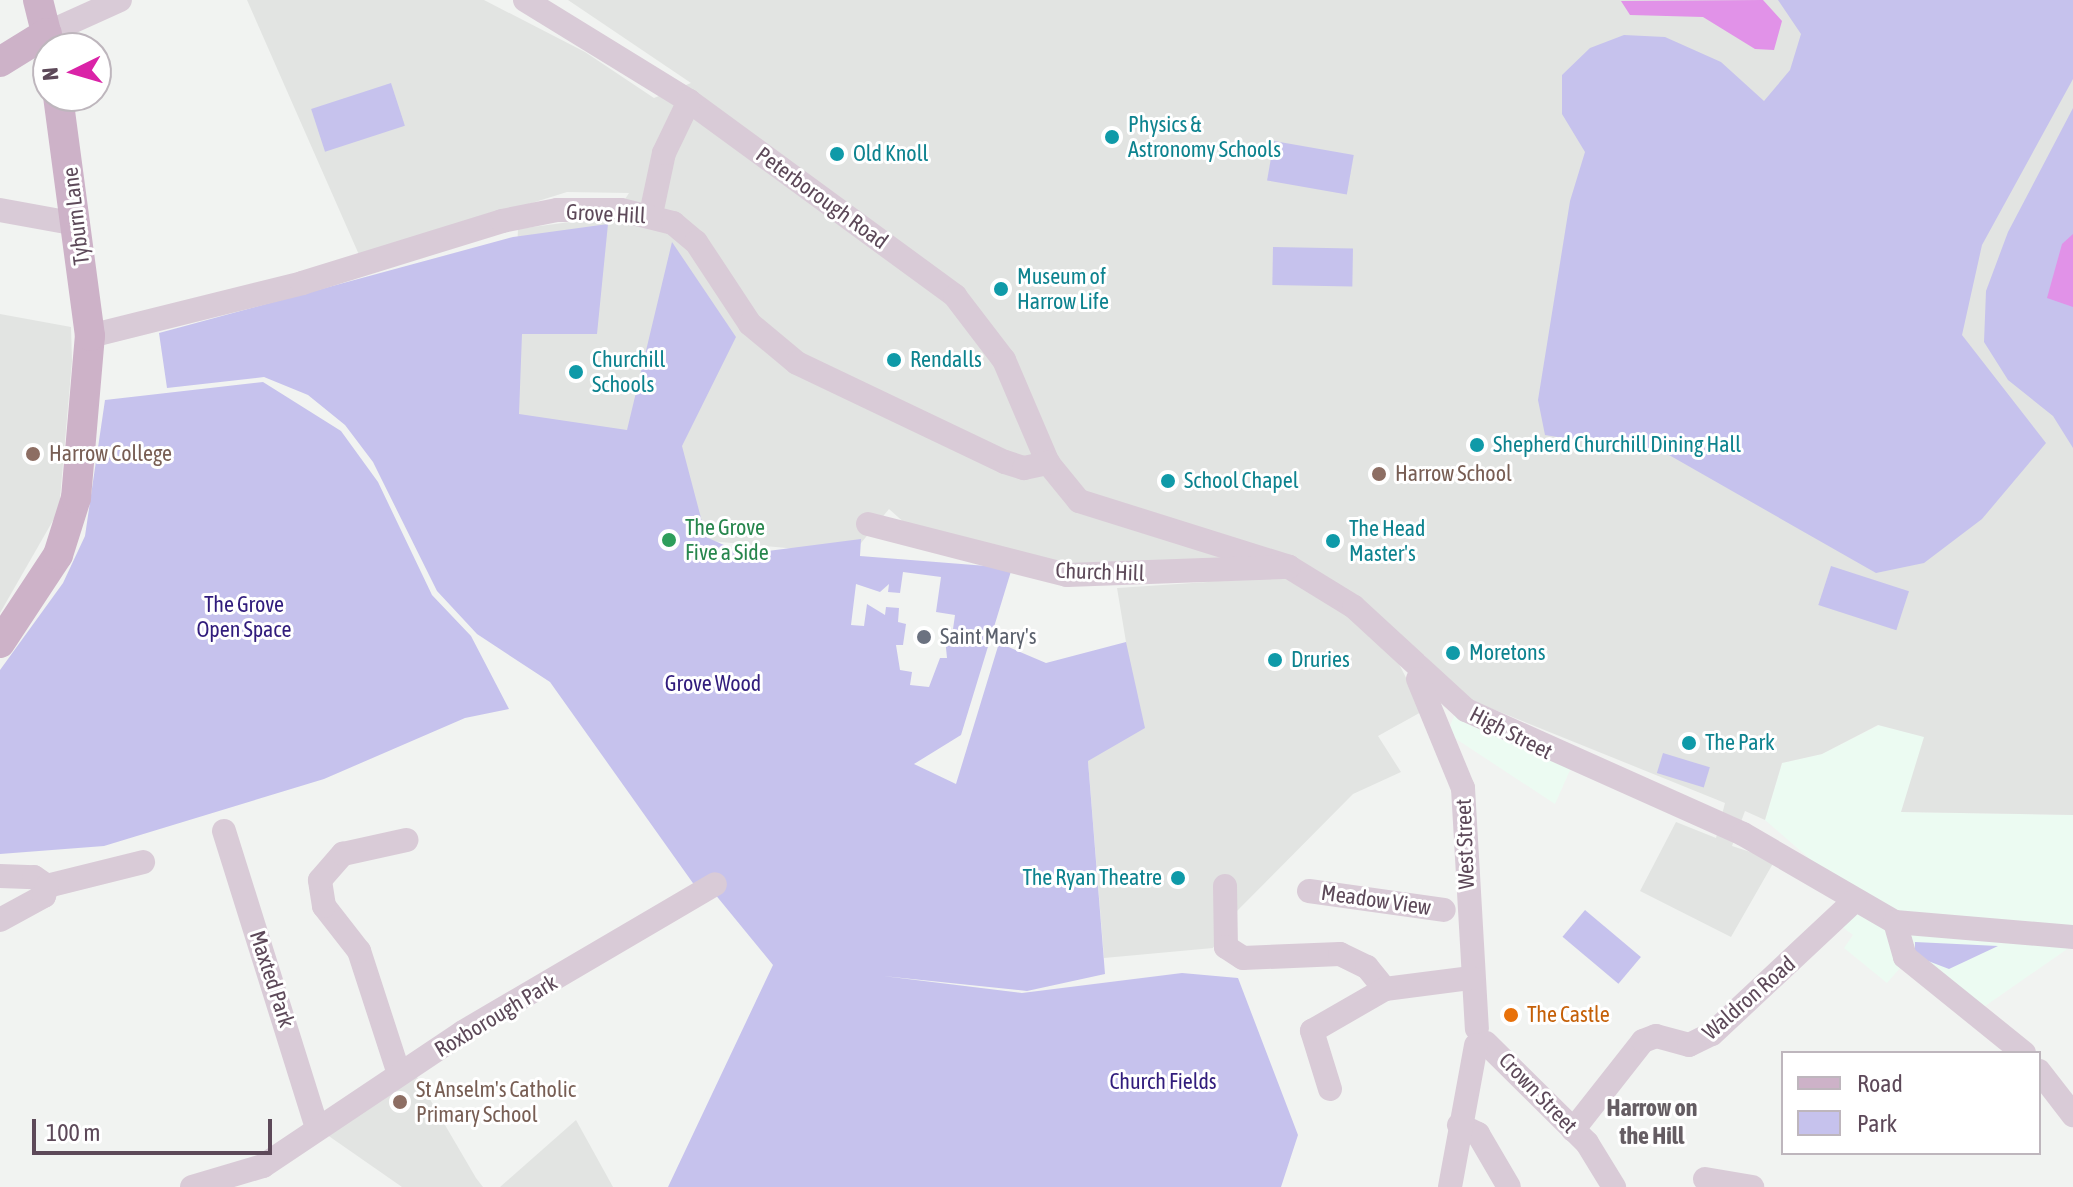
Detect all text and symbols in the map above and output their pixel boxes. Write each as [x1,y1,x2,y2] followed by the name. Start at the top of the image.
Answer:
[32,32,112,112] north arrow
[37,66,64,82] text: N
[1128,111,1281,162] place label: Physics & Astronomy Schools
[1103,128,1121,146] marker: Physics & Astronomy Schools
[751,141,893,255] street label: Peterborough Road
[853,141,928,167] place label: Old Knoll
[828,145,846,163] marker: Old Knoll
[57,166,95,266] street label: Tyburn Lane
[566,199,646,229] street label: Grove Hill
[1017,263,1109,314] place label: Museum of Harrow Life
[992,280,1010,298] marker: Museum of Harrow Life
[592,346,665,398] place label: Churchill Schools
[910,347,982,373] place label: Rendalls
[885,351,903,369] marker: Rendalls
[567,363,585,381] marker: Churchill Schools
[1493,432,1741,458] place label: Shepherd Churchill Dining Hall
[1468,436,1486,454] marker: Shepherd Churchill Dining Hall
[49,441,172,467] place label: Harrow College
[24,445,42,463] marker: Harrow College
[1395,461,1512,487] place label: Harrow School
[1370,465,1388,483] marker: Harrow School
[1184,468,1299,494] place label: School Chapel
[1159,472,1177,490] marker: School Chapel
[685,514,769,566] place label: The Grove Five a Side
[1349,515,1425,566] place label: The Head Master's
[660,531,678,549] marker: The Grove Five a Side
[1324,532,1342,550] marker: The Head Master's
[1055,557,1145,587] street label: Church Hill
[197,591,291,642] park label: The Grove Open Space
[940,624,1036,650] place label: Saint Mary's
[915,628,933,646] marker: Saint Mary's
[1469,640,1545,666] place label: Moretons
[1444,644,1462,662] marker: Moretons
[1291,647,1350,673] place label: Druries
[1266,651,1284,669] marker: Druries
[665,671,761,697] park label: Grove Wood
[1465,701,1557,765] street label: High Street
[1705,730,1775,756] place label: The Park
[1680,734,1698,752] marker: The Park
[1450,798,1480,890] street label: West Street
[1022,865,1162,891] place label: The Ryan Theatre
[1169,869,1187,887] marker: The Ryan Theatre
[1320,879,1432,921] street label: Meadow View
[244,927,300,1031] street label: Maxted Park
[1697,951,1801,1045] street label: Waldron Road
[430,969,562,1063] street label: Roxborough Park
[1527,1002,1610,1028] place label: The Castle
[1502,1006,1520,1024] marker: The Castle
[1493,1047,1583,1139] street label: Crown Street
[1781,1051,2041,1155] legend
[1109,1069,1217,1095] park label: Church Fields
[1857,1070,1903,1097] text: Road
[416,1076,576,1128] place label: St Anselm's Catholic Primary School
[391,1093,409,1111] marker: St Anselm's Catholic Primary School
[1607,1094,1697,1150] district label: Harrow on the Hill
[36,1103,276,1153] scale bar
[1857,1110,1897,1137] text: Park
[46,1119,100,1146] text: 100 m

